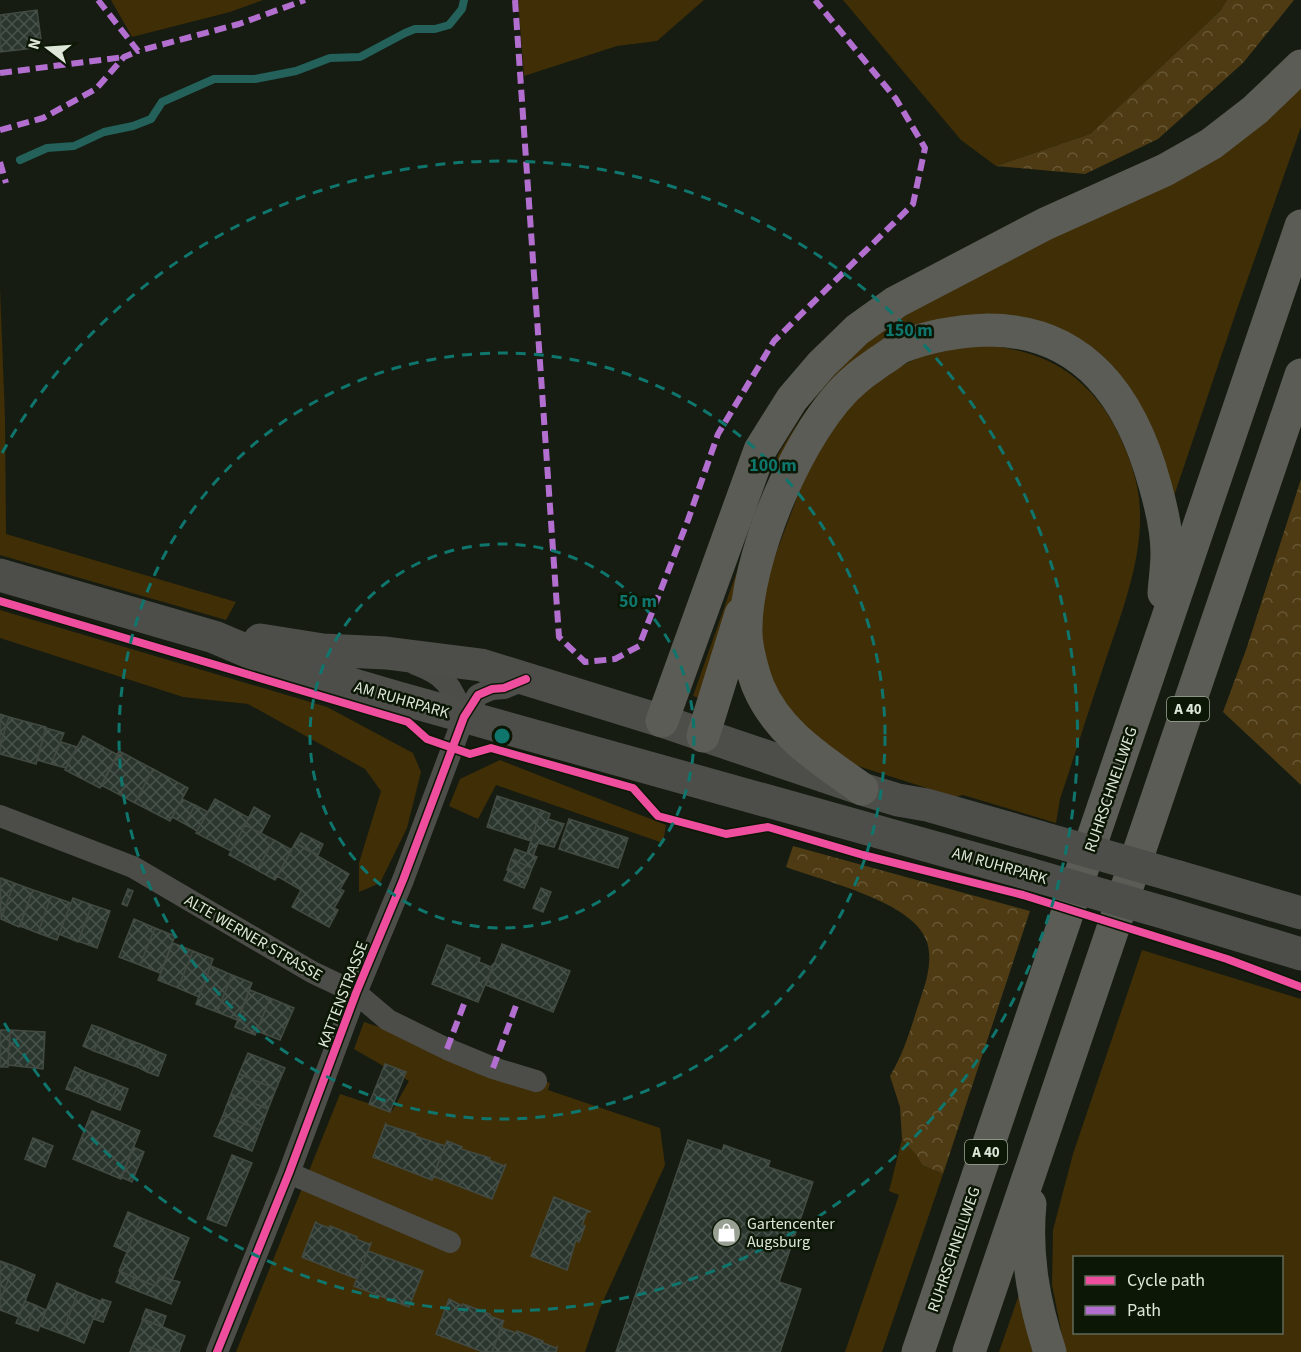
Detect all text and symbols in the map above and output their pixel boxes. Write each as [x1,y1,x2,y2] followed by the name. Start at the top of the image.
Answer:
[18,18,78,78] north arrow
[23,36,47,52] text: N
[885,318,933,343] text: 150 m
[749,453,797,478] text: 100 m
[619,589,657,614] text: 50 m
[352,676,452,724] street label: AM RUHRPARK
[1167,697,1209,721] road number: A 40
[1079,724,1143,855] street label: RUHRSCHNELLWEG
[492,726,512,746] centre of rings
[950,842,1050,890] street label: AM RUHRPARK
[181,889,326,986] street label: ALTE WERNER STRASSE
[312,938,373,1051] street label: KATTENSTRASSE
[965,1140,1007,1164] road number: A 40
[922,1184,986,1315] street label: RUHRSCHNELLWEG
[747,1213,835,1253] place label: Gartencenter Augsburg
[710,1216,742,1248] shop icon: Gartencenter Augsburg
[1073,1256,1283,1334] legend
[1127,1268,1205,1293] text: Cycle path
[1127,1298,1161,1323] text: Path

